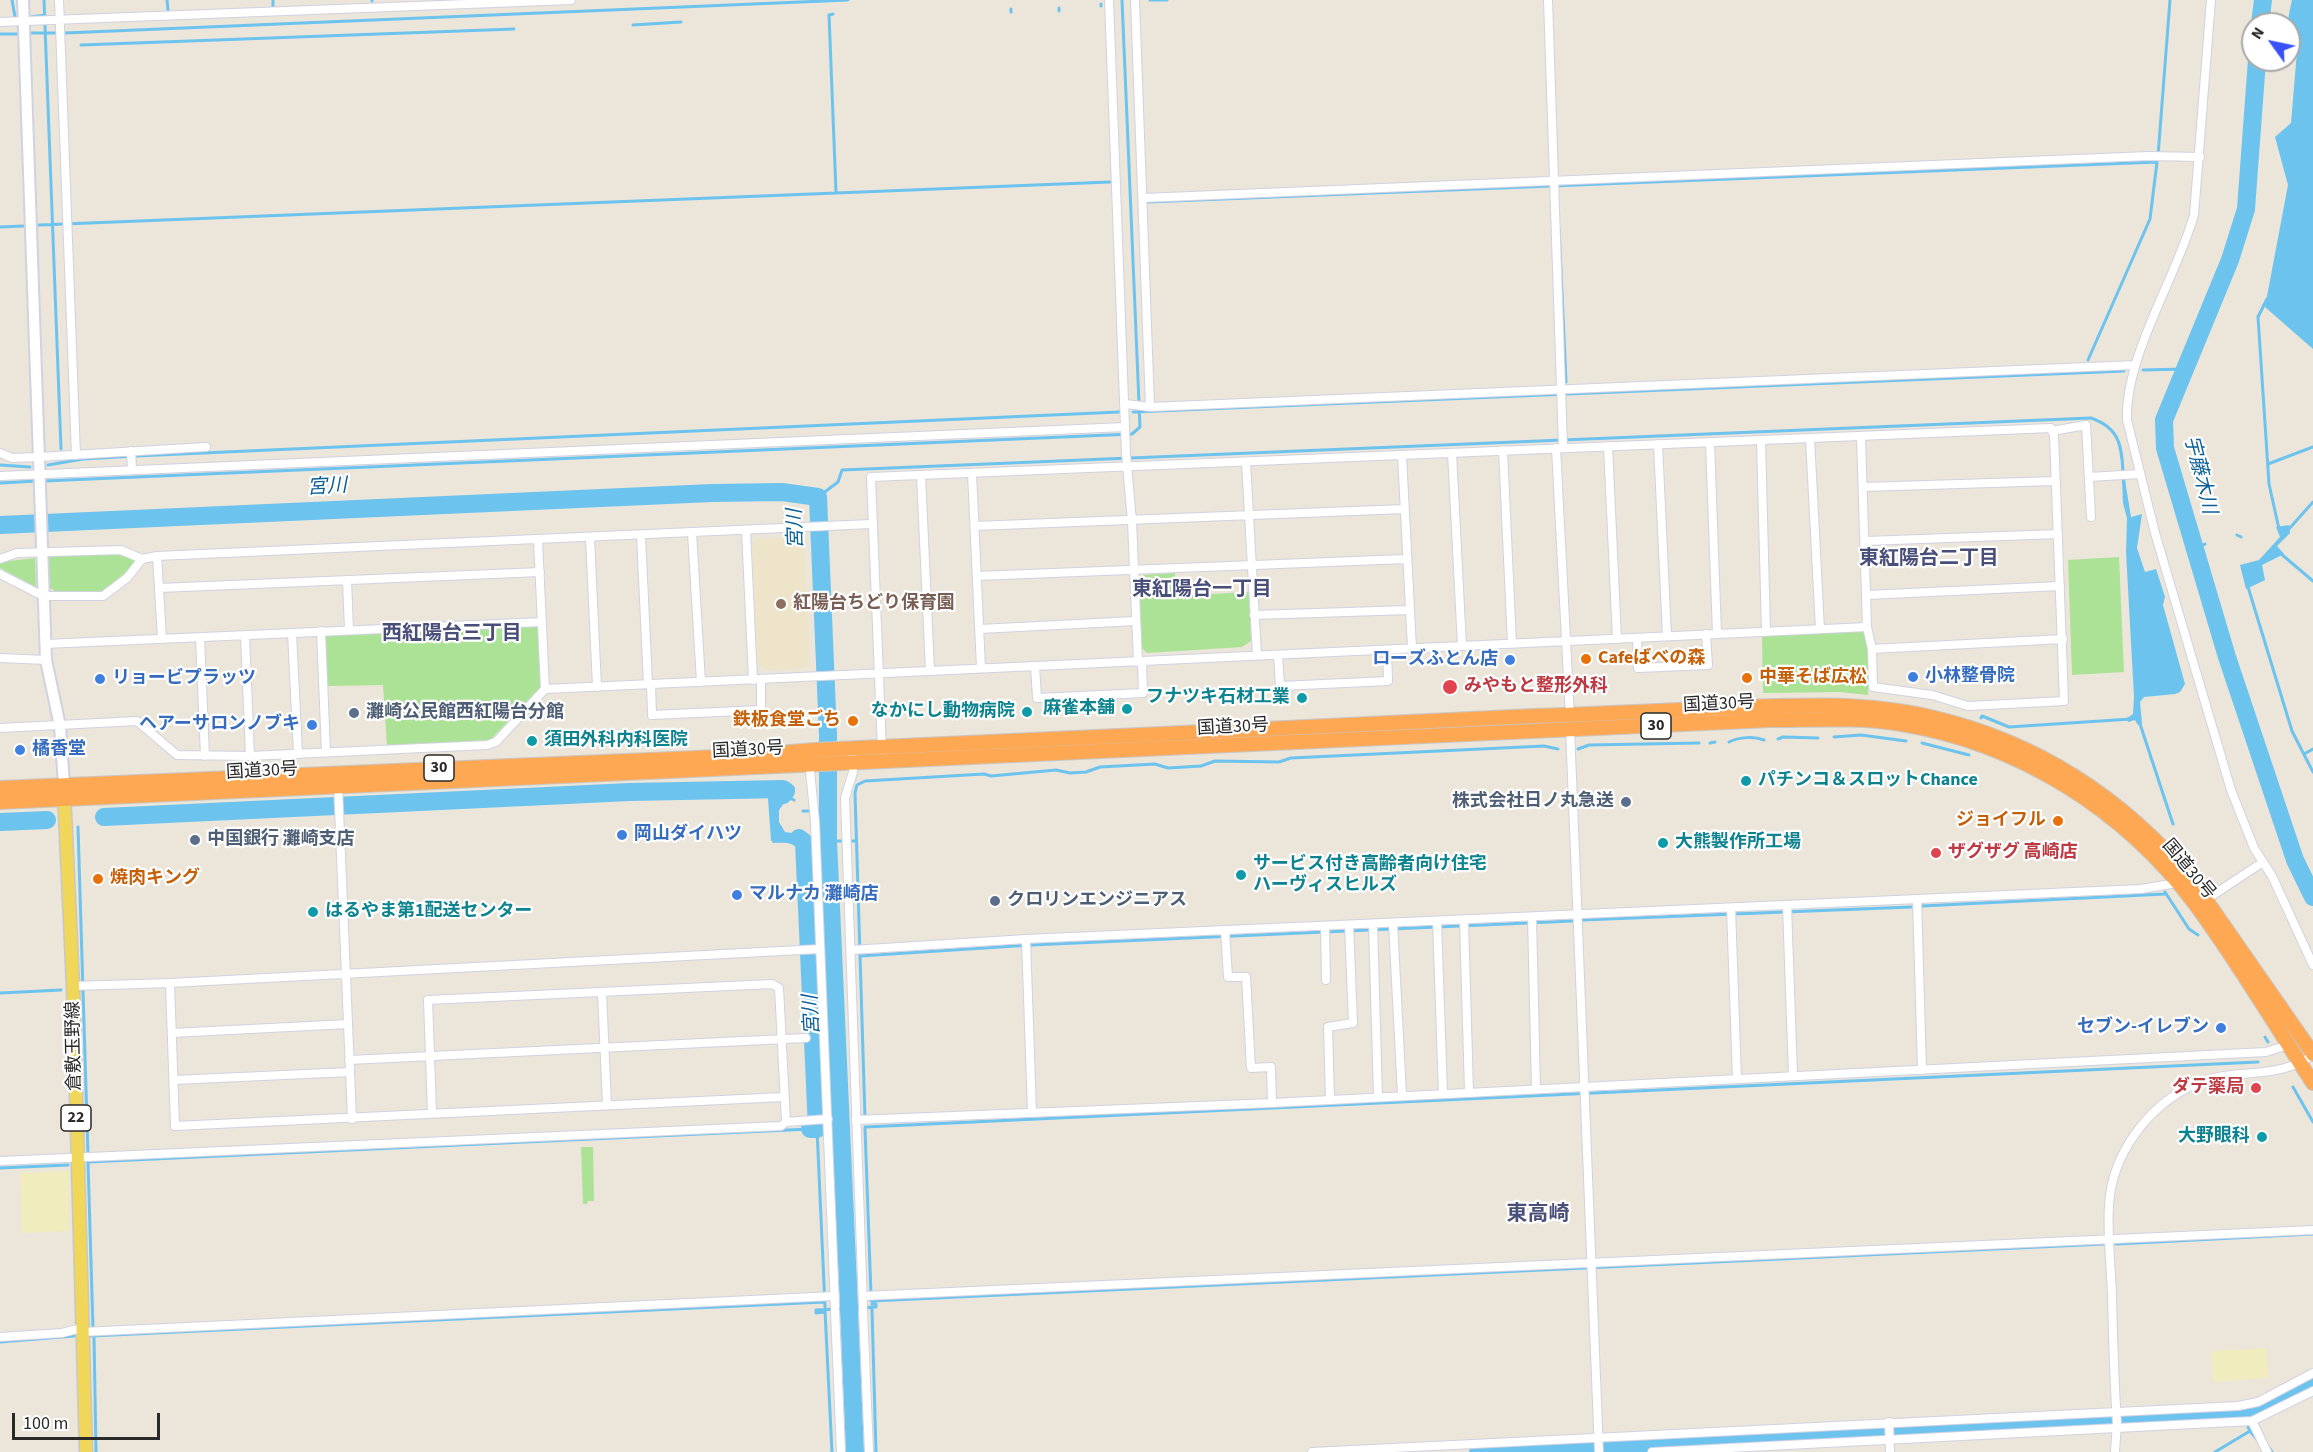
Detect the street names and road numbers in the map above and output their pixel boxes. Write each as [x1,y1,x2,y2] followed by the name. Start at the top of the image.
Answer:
[1683,692,1755,718] street label: 国道30号
[1641,713,1671,739] road number: 30
[1197,715,1269,741] street label: 国道30号
[712,738,784,764] street label: 国道30号
[424,755,454,781] road number: 30
[226,759,298,785] street label: 国道30号
[2157,836,2219,904] street label: 国道30号
[63,1001,87,1091] street label: 倉敷玉野線
[61,1105,91,1131] road number: 22

